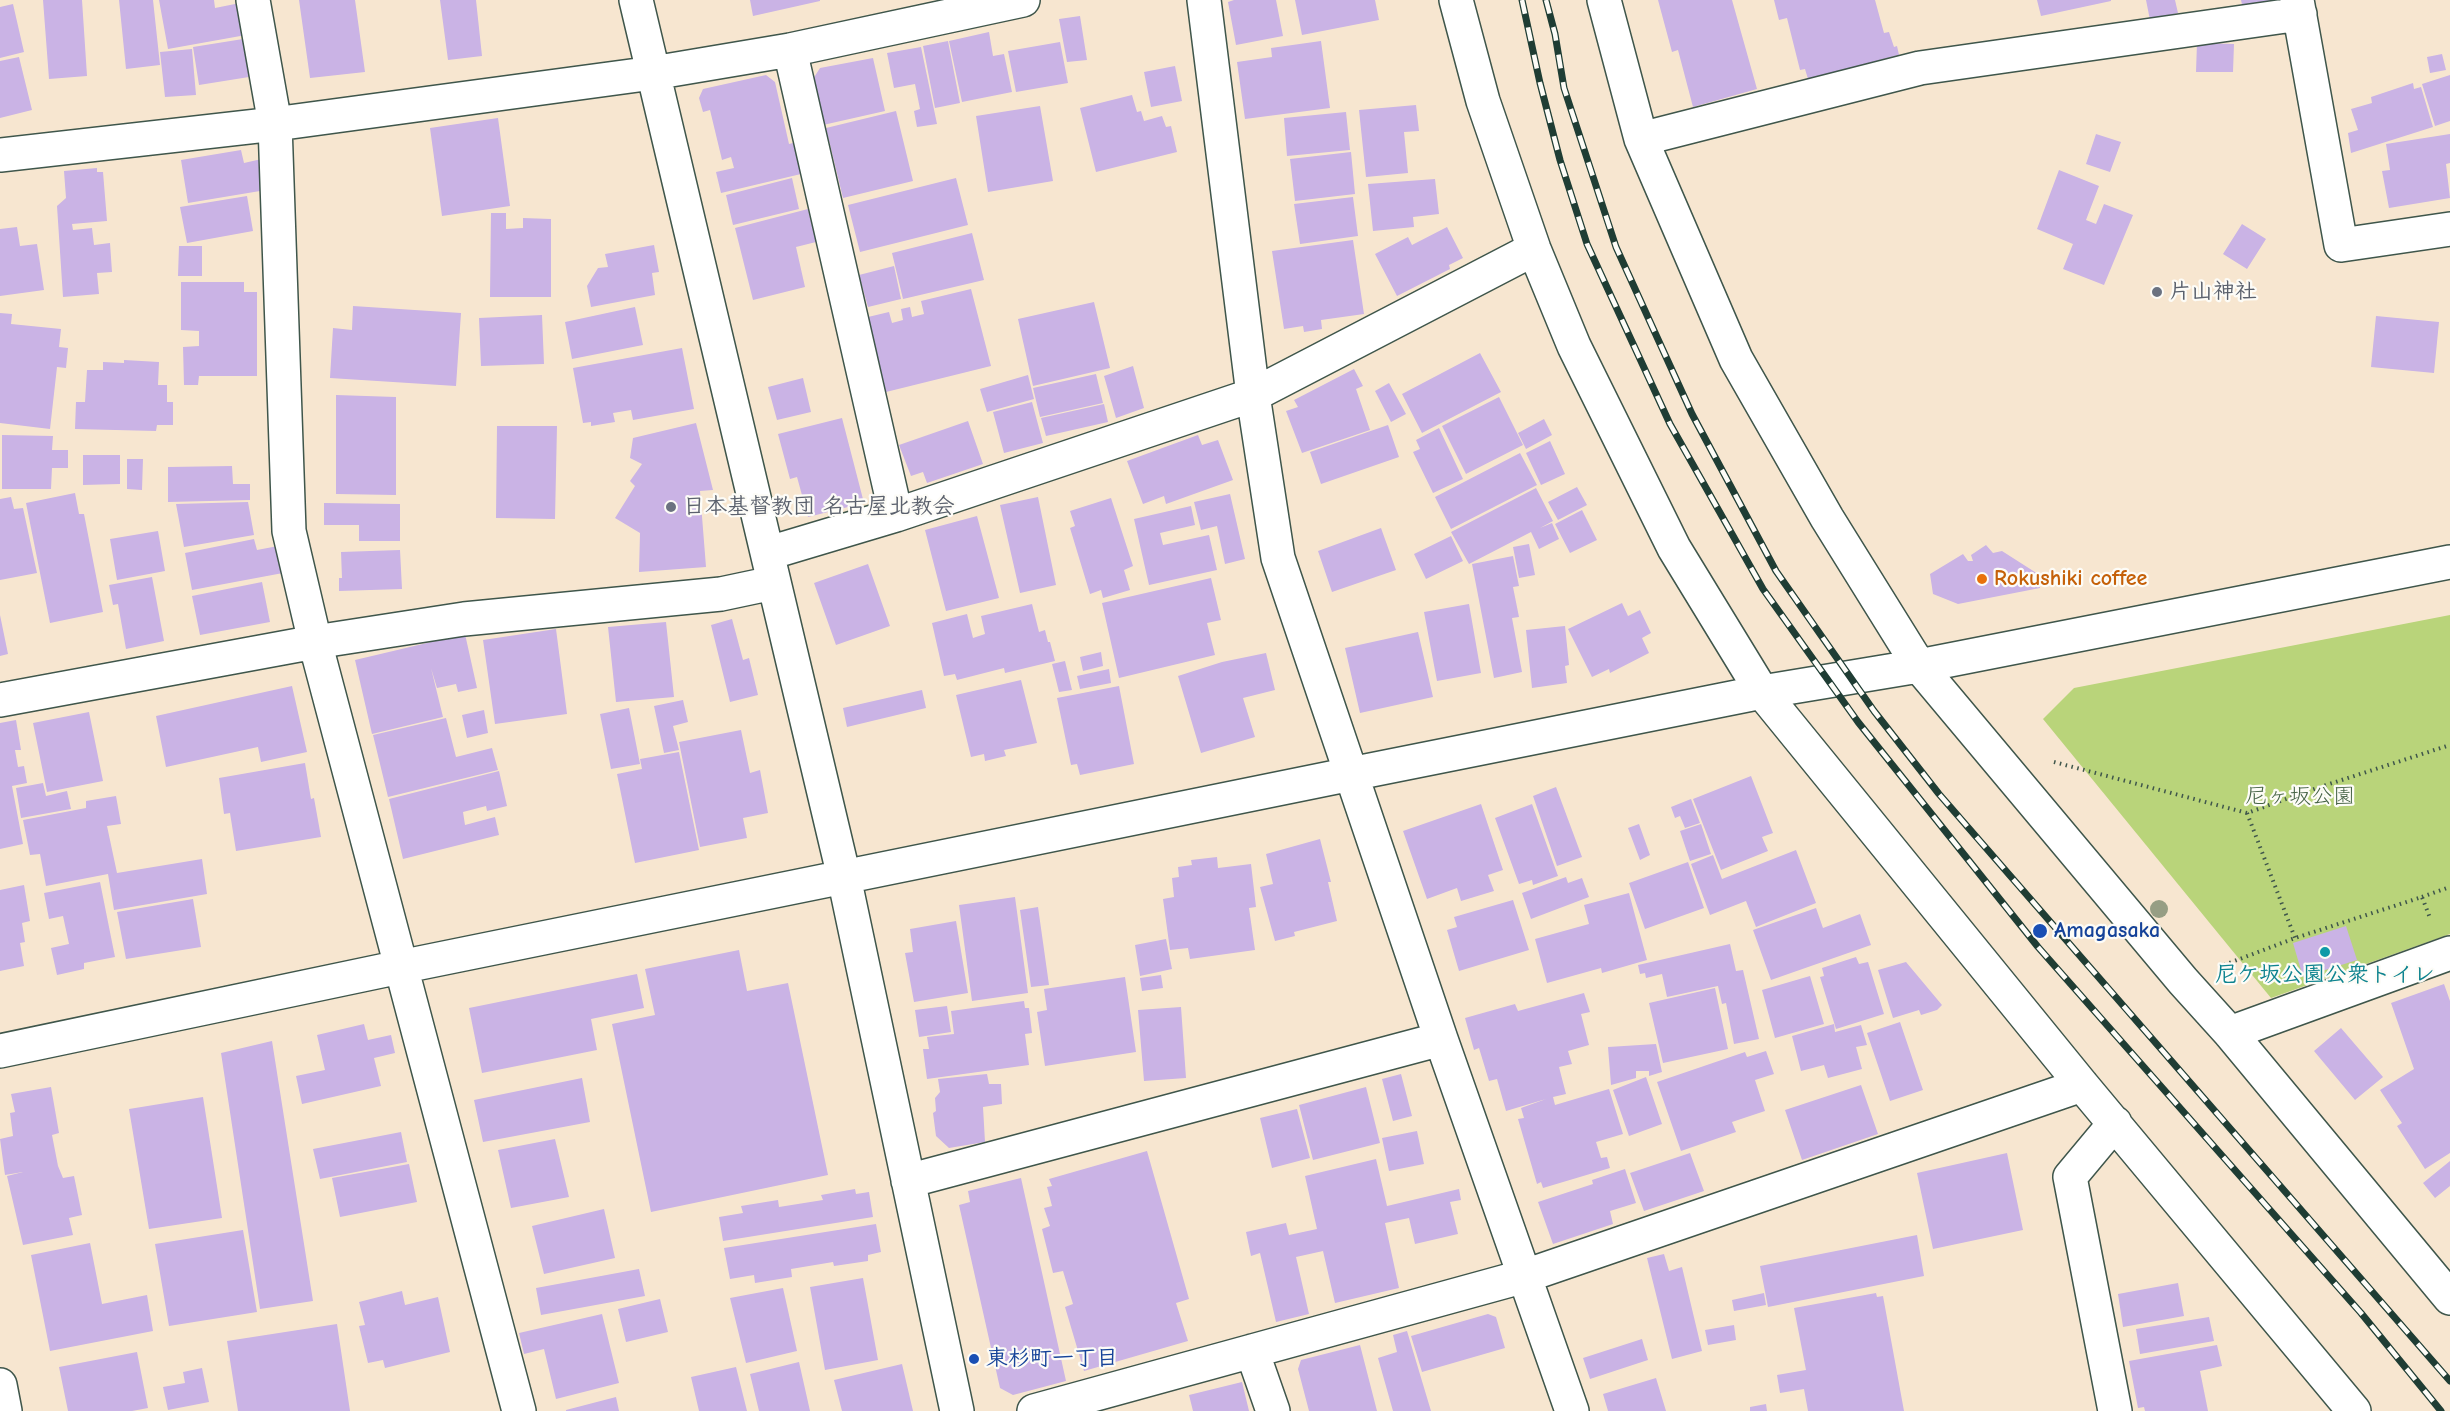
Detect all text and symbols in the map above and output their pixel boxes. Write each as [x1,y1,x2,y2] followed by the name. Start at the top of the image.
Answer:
[2169,279,2257,305] place label: 片山神社
[2150,285,2164,299] marker: 片山神社
[683,494,955,520] place label: 日本基督教団 名古屋北教会
[664,500,678,514] marker: 日本基督教団 名古屋北教会
[1994,566,2147,592] place label: Rokushiki coffee
[1975,572,1989,586] marker: Rokushiki coffee
[2245,784,2355,810] park label: 尼ヶ坂公園
[2054,918,2160,944] place label: Amagasaka
[2031,922,2049,940] marker: Amagasaka
[2318,945,2332,959] marker: 尼ケ坂公園公衆トイレ
[2215,962,2435,988] place label: 尼ケ坂公園公衆トイレ
[986,1346,1118,1372] place label: 東杉町一丁目
[967,1352,981,1366] marker: 東杉町一丁目

